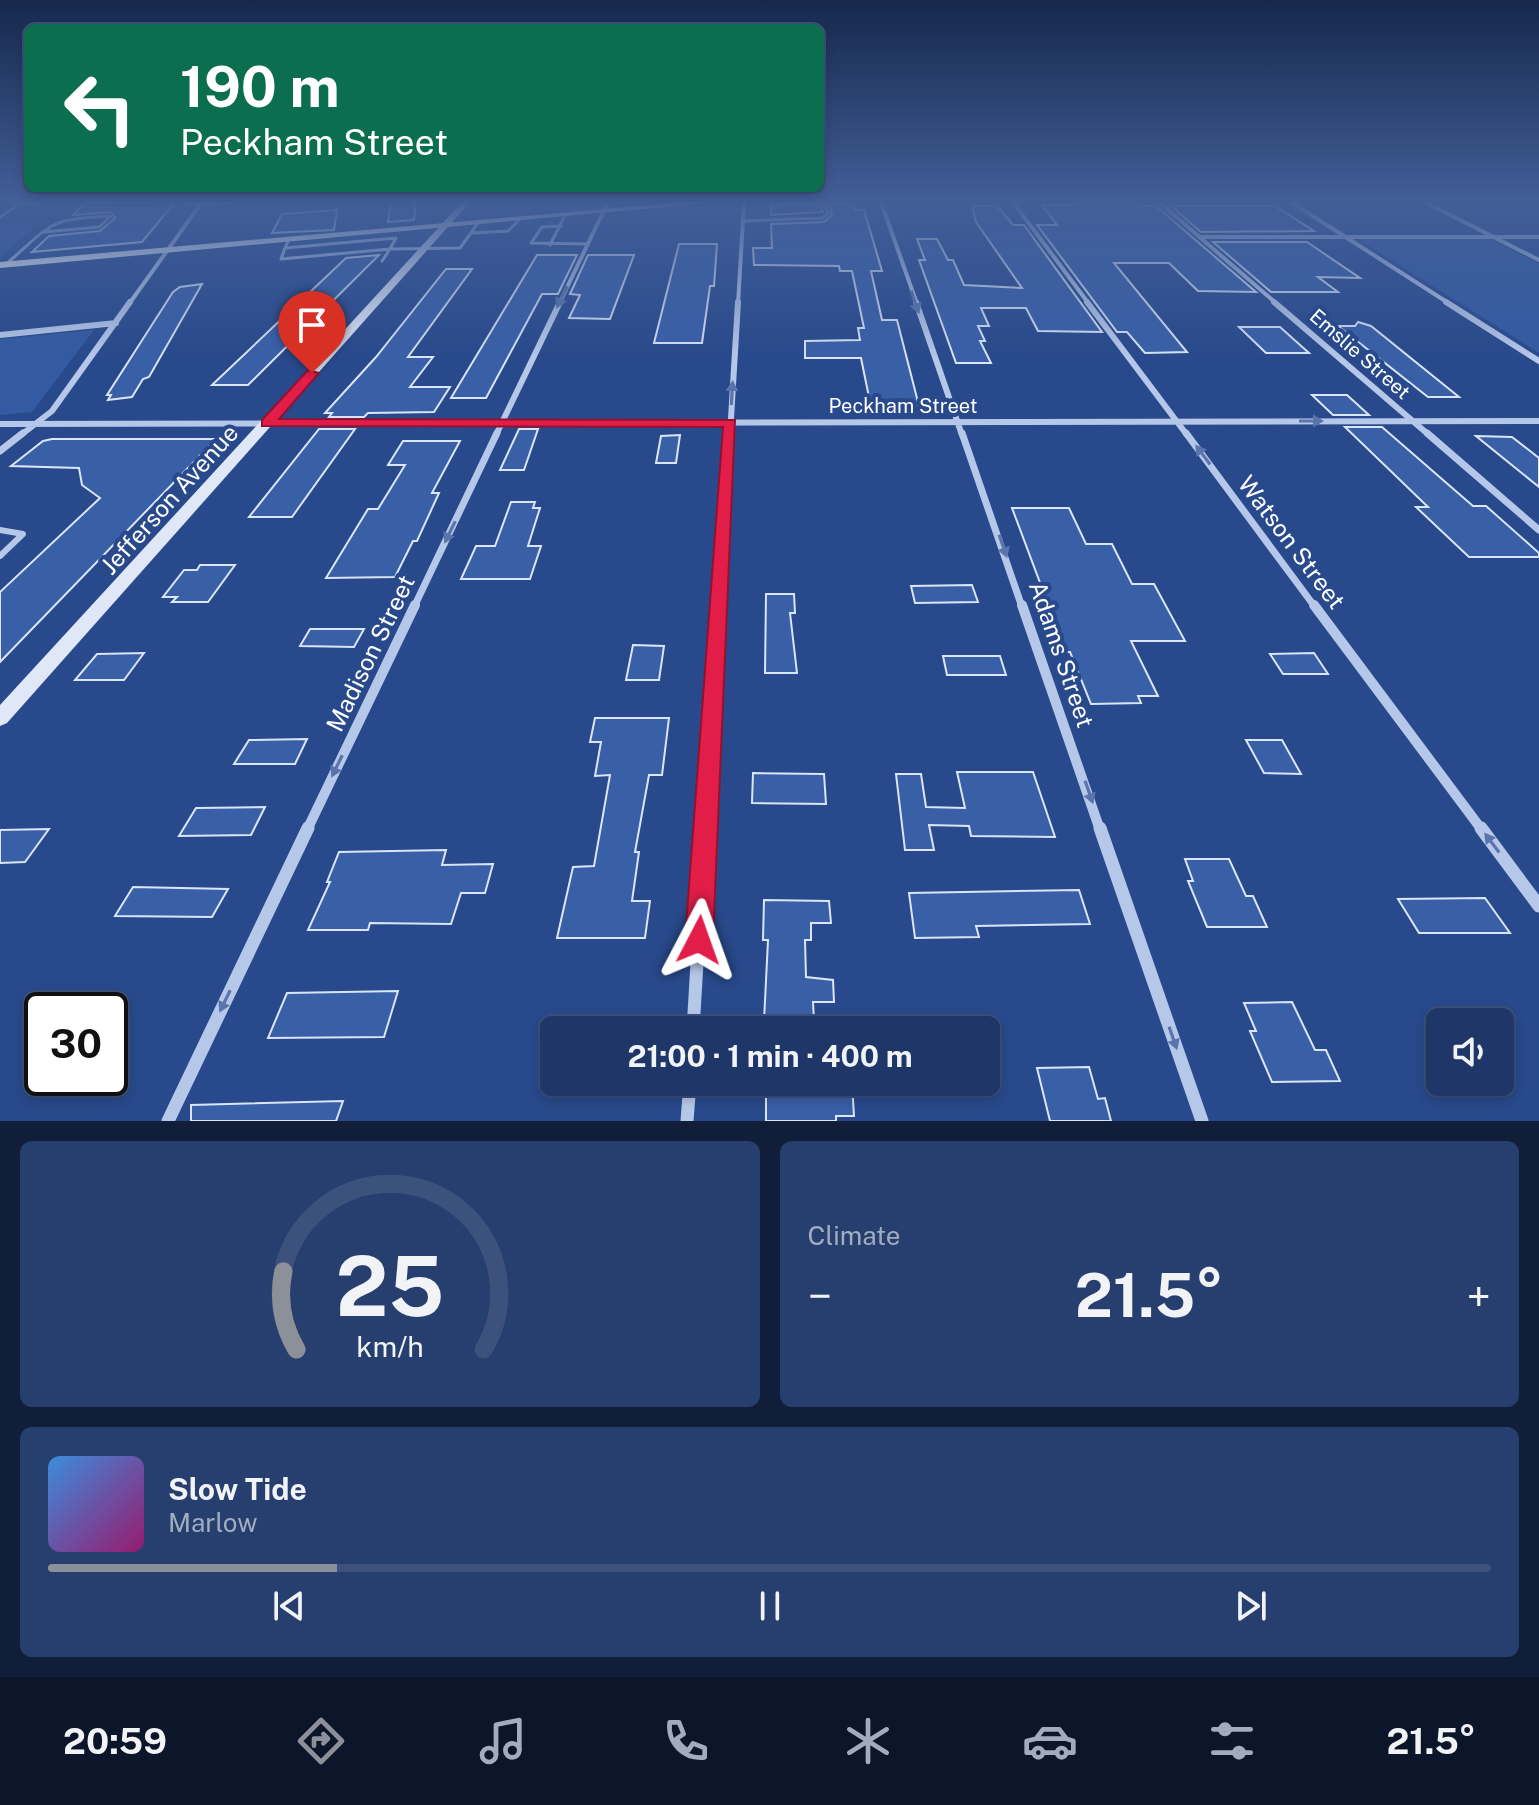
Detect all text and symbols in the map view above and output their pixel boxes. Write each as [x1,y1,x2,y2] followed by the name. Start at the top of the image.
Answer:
[180,54,340,120] text: 190 m
[48,56,152,160] icon: left
[180,121,448,163] text: Peckham Street
[555,286,569,309] one-way arrow
[910,290,922,314] one-way arrow
[278,291,346,373] pin
[290,303,334,347] icon: arrive
[1305,304,1415,404] street label: Emslie Street
[726,380,739,405] one-way arrow
[829,394,978,418] street label: Peckham Street
[1299,415,1324,427] one-way arrow
[95,418,243,580] street label: Jefferson Avenue
[1195,445,1211,466] one-way arrow
[1233,470,1351,614] street label: Watson Street
[443,520,457,544] one-way arrow
[998,535,1010,559] one-way arrow
[320,570,420,736] street label: Madison Street
[1024,577,1100,731] street label: Adams Street
[330,755,344,778] one-way arrow
[1083,780,1095,804] one-way arrow
[1485,833,1501,853] one-way arrow
[657,898,741,982] position arrow
[218,989,232,1013] one-way arrow
[24,992,128,1096] speed limit sign: 30
[1426,1008,1514,1096] map controls
[1426,1008,1514,1096] button: sound
[1168,1026,1180,1050] one-way arrow
[627,1038,913,1074] text: 21:00 · 1 min · 400 m
[808,1220,901,1251] text: Climate
[335,1237,444,1335] text: 25
[1075,1260,1224,1331] text: 21.5°
[808,1270,832,1322] text: −
[1467,1270,1491,1322] text: +
[356,1330,423,1363] text: km/h
[168,1471,307,1507] text: Slow Tide
[168,1507,258,1538] text: Marlow
[267,1584,311,1628] icon: previous
[748,1584,792,1628] icon: pause
[1229,1584,1273,1628] icon: next
[293,1713,349,1769] icon: directions
[475,1713,531,1769] icon: music
[658,1713,714,1769] icon: phone
[840,1713,896,1769] icon: climate
[1022,1713,1078,1769] icon: car
[1204,1713,1260,1769] icon: filters
[63,1720,167,1762] text: 20:59
[1386,1720,1476,1762] text: 21.5°

